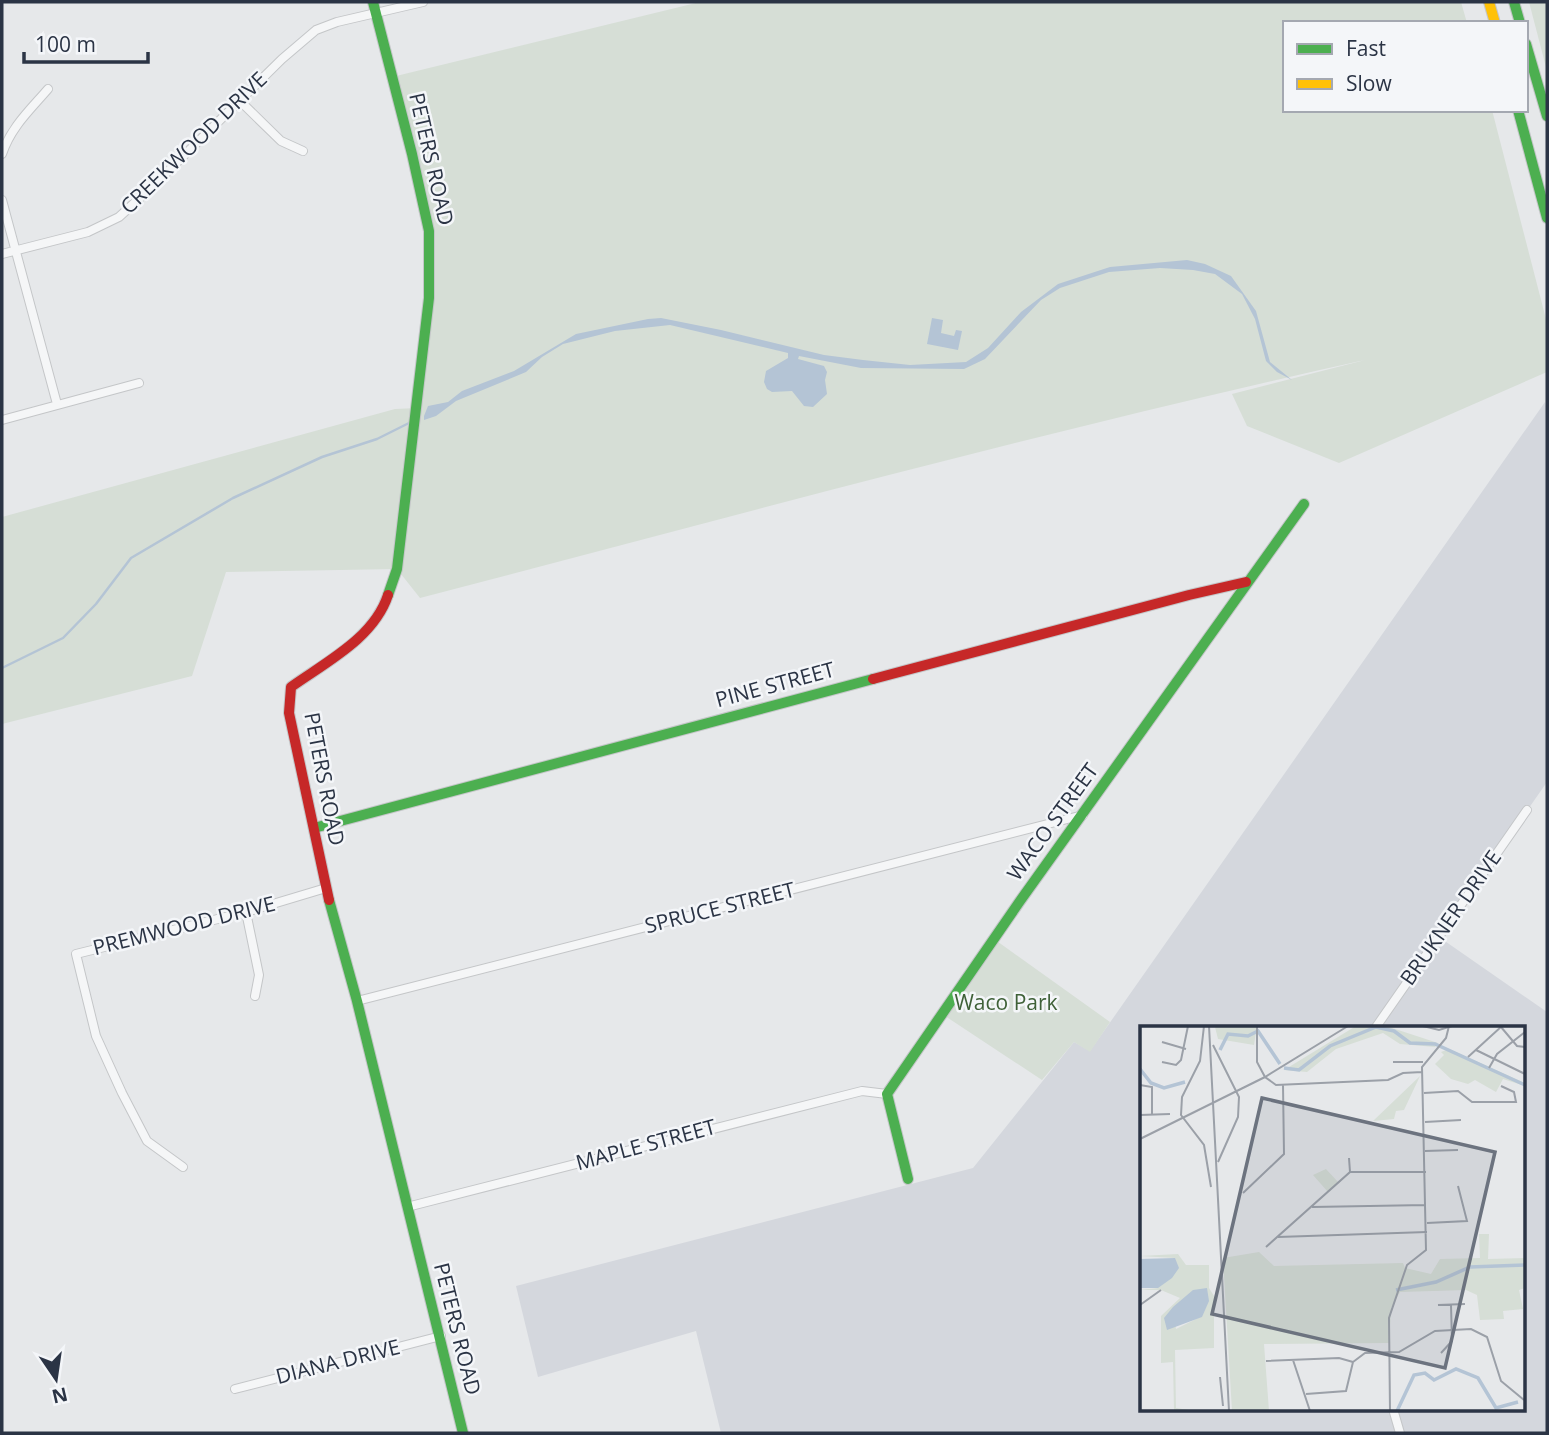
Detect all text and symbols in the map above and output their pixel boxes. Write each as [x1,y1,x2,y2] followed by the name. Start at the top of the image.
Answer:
[24,21,149,65] scale bar
[1283,21,1528,112] legend
[35,30,96,58] text: 100 m
[1346,34,1386,62] text: Fast
[114,65,273,220] street label: CREEKWOOD DRIVE
[1346,69,1392,97] text: Slow
[403,90,461,228] street label: PETERS ROAD
[712,655,838,713] street label: PINE STREET
[298,710,352,848] street label: PETERS ROAD
[1000,757,1105,886] street label: WACO STREET
[1393,844,1507,991] street label: BRUKNER DRIVE
[642,875,798,939] street label: SPRUCE STREET
[90,889,278,961] street label: PREMWOOD DRIVE
[954,988,1058,1016] park label: Waco Park
[1140,1026,1524,1410] inset map
[573,1112,719,1176] street label: MAPLE STREET
[428,1260,488,1398] street label: PETERS ROAD
[273,1332,403,1390] street label: DIANA DRIVE
[21,1344,91,1414] north arrow
[49,1381,70,1410] text: N

